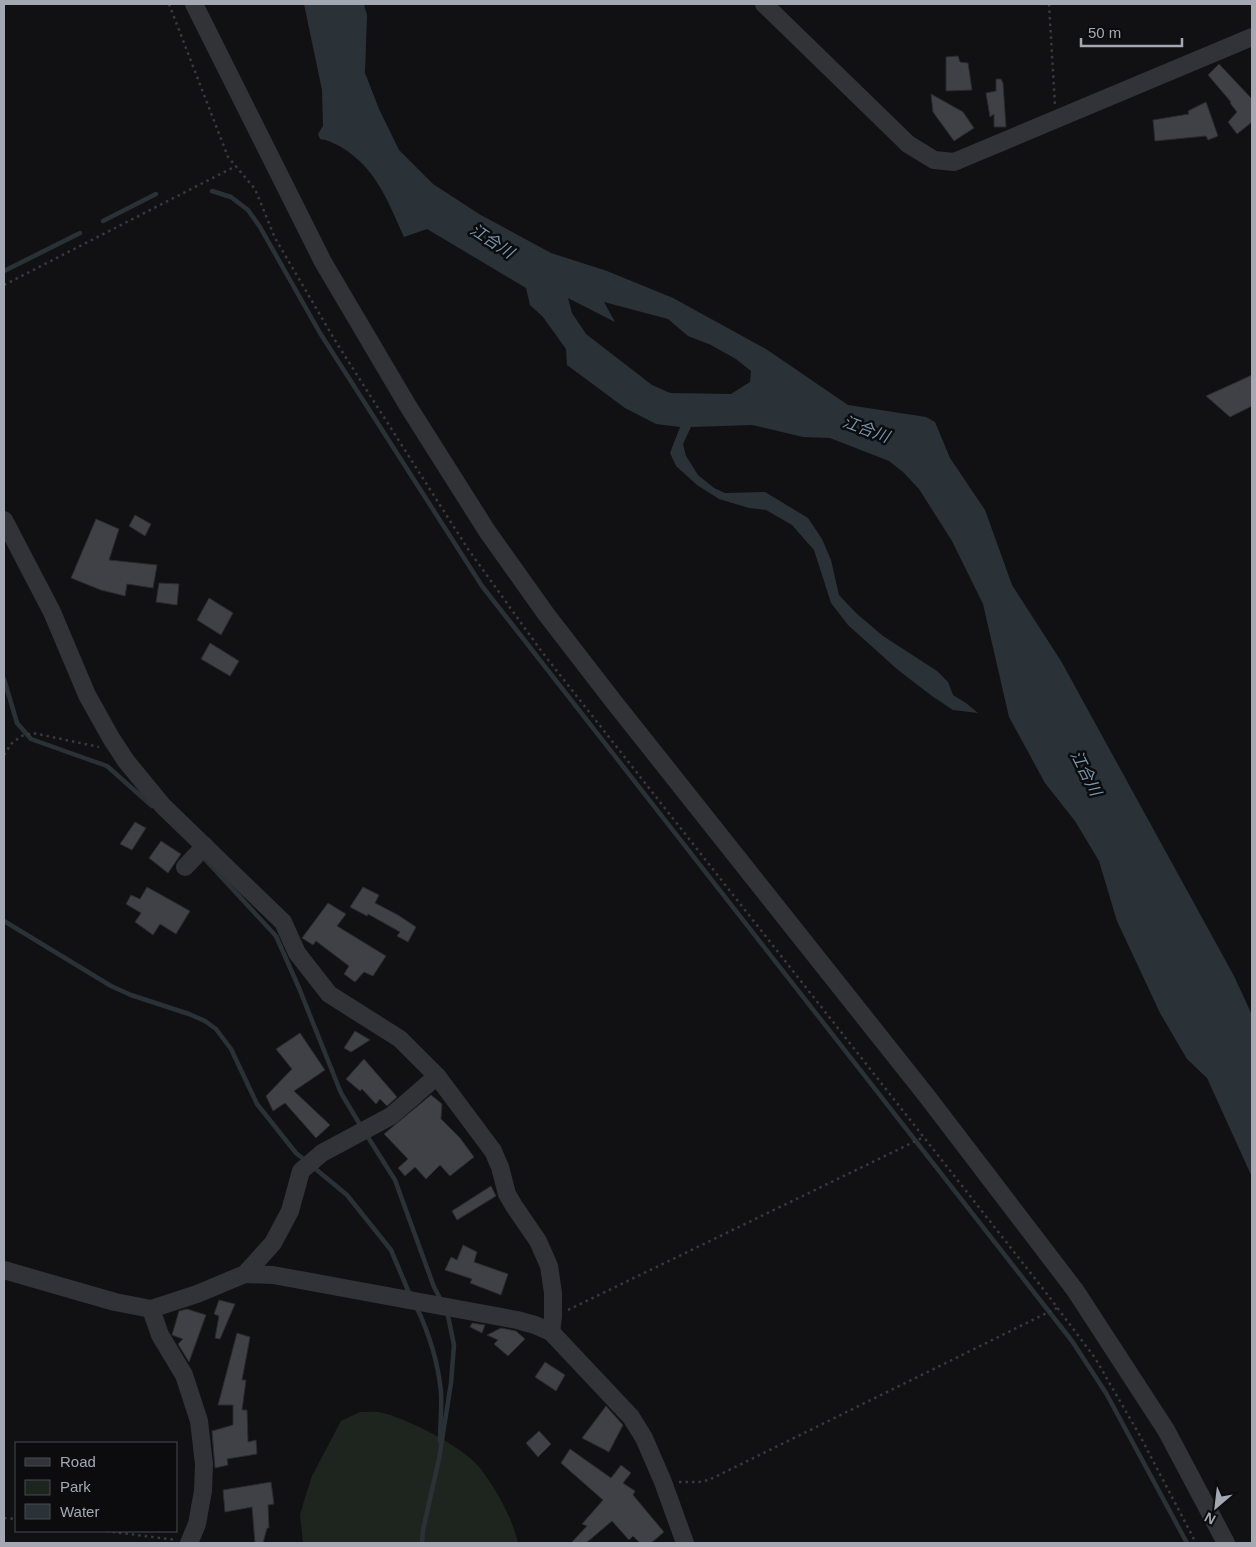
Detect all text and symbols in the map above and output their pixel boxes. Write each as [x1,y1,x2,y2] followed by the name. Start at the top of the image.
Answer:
[1081,15,1182,47] scale bar
[1088,24,1121,41] text: 50 m
[467,221,518,262] water label: 江合川
[841,413,893,446] water label: 江合川
[1068,748,1105,800] water label: 江合川
[15,1442,178,1532] legend
[60,1453,96,1470] text: Road
[60,1478,91,1495] text: Park
[1191,1482,1241,1532] north arrow
[60,1503,99,1520] text: Water
[1202,1509,1218,1528] text: N

